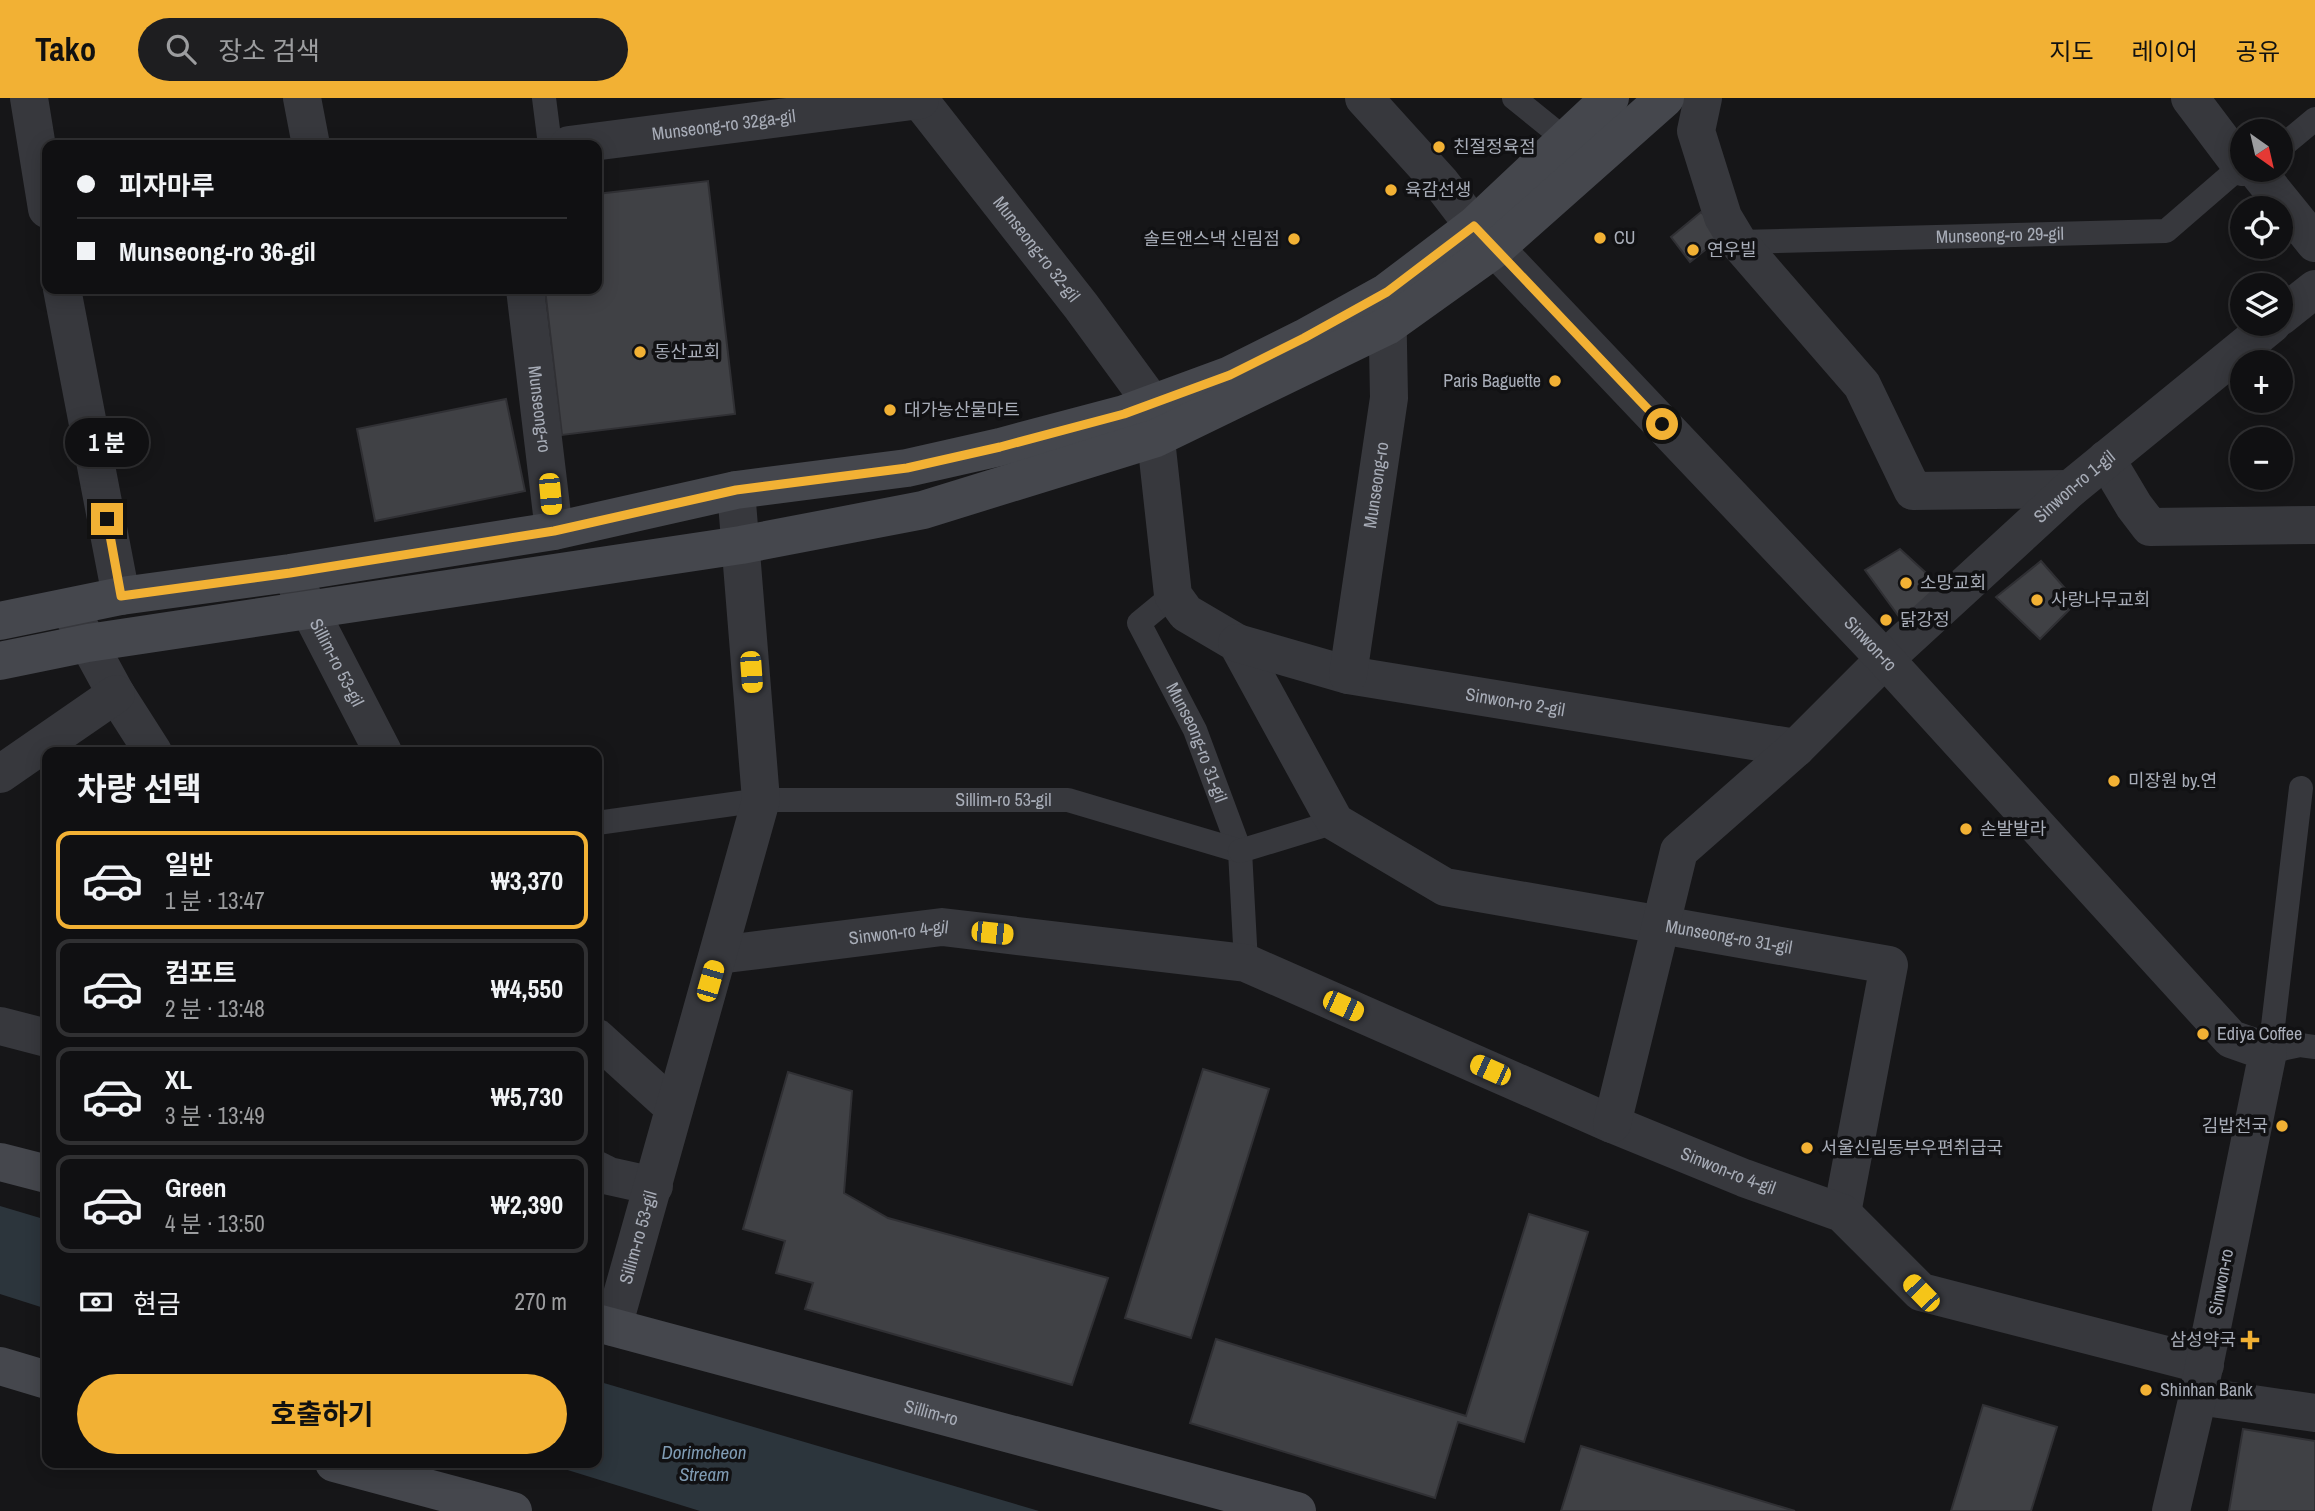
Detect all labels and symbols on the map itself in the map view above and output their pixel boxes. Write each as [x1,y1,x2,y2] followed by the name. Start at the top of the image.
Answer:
[650,103,797,146] street label: Munseong-ro 32ga-gil
[2230,119,2292,182] north arrow
[1453,134,1536,159] place label: 친절정육점
[1431,139,1447,155] marker: 친절정육점
[1405,177,1471,202] place label: 육감선생
[1383,182,1399,198] marker: 육감선생
[987,191,1086,307] street label: Munseong-ro 32-gil
[1936,221,2064,249] street label: Munseong-ro 29-gil
[1614,225,1635,250] place label: CU
[1143,226,1280,251] place label: 솔트앤스낵 신림점
[1592,230,1608,246] marker: CU
[1286,231,1302,247] marker: 솔트앤스낵 신림점
[1707,237,1757,262] place label: 연우빌
[1685,242,1701,258] marker: 연우빌
[654,339,720,364] place label: 동산교회
[632,344,648,360] marker: 동산교회
[522,364,557,454] street label: Munseong-ro
[1443,368,1541,393] place label: Paris Baguette
[1547,373,1563,389] marker: Paris Baguette
[904,397,1020,422] place label: 대가농산물마트
[882,402,898,418] marker: 대가농산물마트
[1646,408,1678,440] route start
[65,418,149,466] callout: 1 분
[1357,440,1394,530] street label: Munseong-ro
[2028,444,2120,528] street label: Sinwon-ro 1-gil
[538,472,563,516] car
[91,503,123,535] route end
[1920,570,1986,595] place label: 소망교회
[1898,575,1914,591] marker: 소망교회
[2051,587,2150,612] place label: 사랑나무교회
[2029,592,2045,608] marker: 사랑나무교회
[1900,607,1950,632] place label: 닭강정
[1839,610,1903,676] street label: Sinwon-ro
[1878,612,1894,628] marker: 닭강정
[304,614,370,711] street label: Sillim-ro 53-gil
[740,650,763,694] car
[1160,678,1234,806] street label: Munseong-ro 31-gil
[1464,681,1567,722] street label: Sinwon-ro 2-gil
[2128,768,2217,793] place label: 미장원 by.연
[2106,773,2122,789] marker: 미장원 by.연
[955,787,1051,812] street label: Sillim-ro 53-gil
[1980,816,2047,841] place label: 손발발라
[1958,821,1974,837] marker: 손발발라
[1664,913,1794,960] street label: Munseong-ro 31-gil
[847,914,950,951] street label: Sinwon-ro 4-gil
[971,920,1014,946] car
[695,958,726,1004] car
[1320,988,1367,1024] car
[2217,1021,2302,1046] place label: Ediya Coffee
[2195,1026,2211,1042] marker: Ediya Coffee
[1467,1052,1514,1088] car
[2202,1113,2268,1138] place label: 김밥천국
[2274,1118,2290,1134] marker: 김밥천국
[1821,1135,2003,1160] place label: 서울신림동부우편취급국
[1677,1140,1779,1200] street label: Sinwon-ro 4-gil
[1799,1140,1815,1156] marker: 서울신림동부우편취급국
[613,1188,663,1287] street label: Sillim-ro 53-gil
[2202,1247,2239,1317] street label: Sinwon-ro
[1899,1271,1944,1315] car
[2170,1327,2236,1352] place label: 삼성약국
[2242,1332,2258,1348] marker: 삼성약국
[2160,1377,2253,1402] place label: Shinhan Bank
[2138,1382,2154,1398] marker: Shinhan Bank
[901,1393,961,1431] street label: Sillim-ro
[662,1439,746,1487] water label: Dorimcheon Stream

